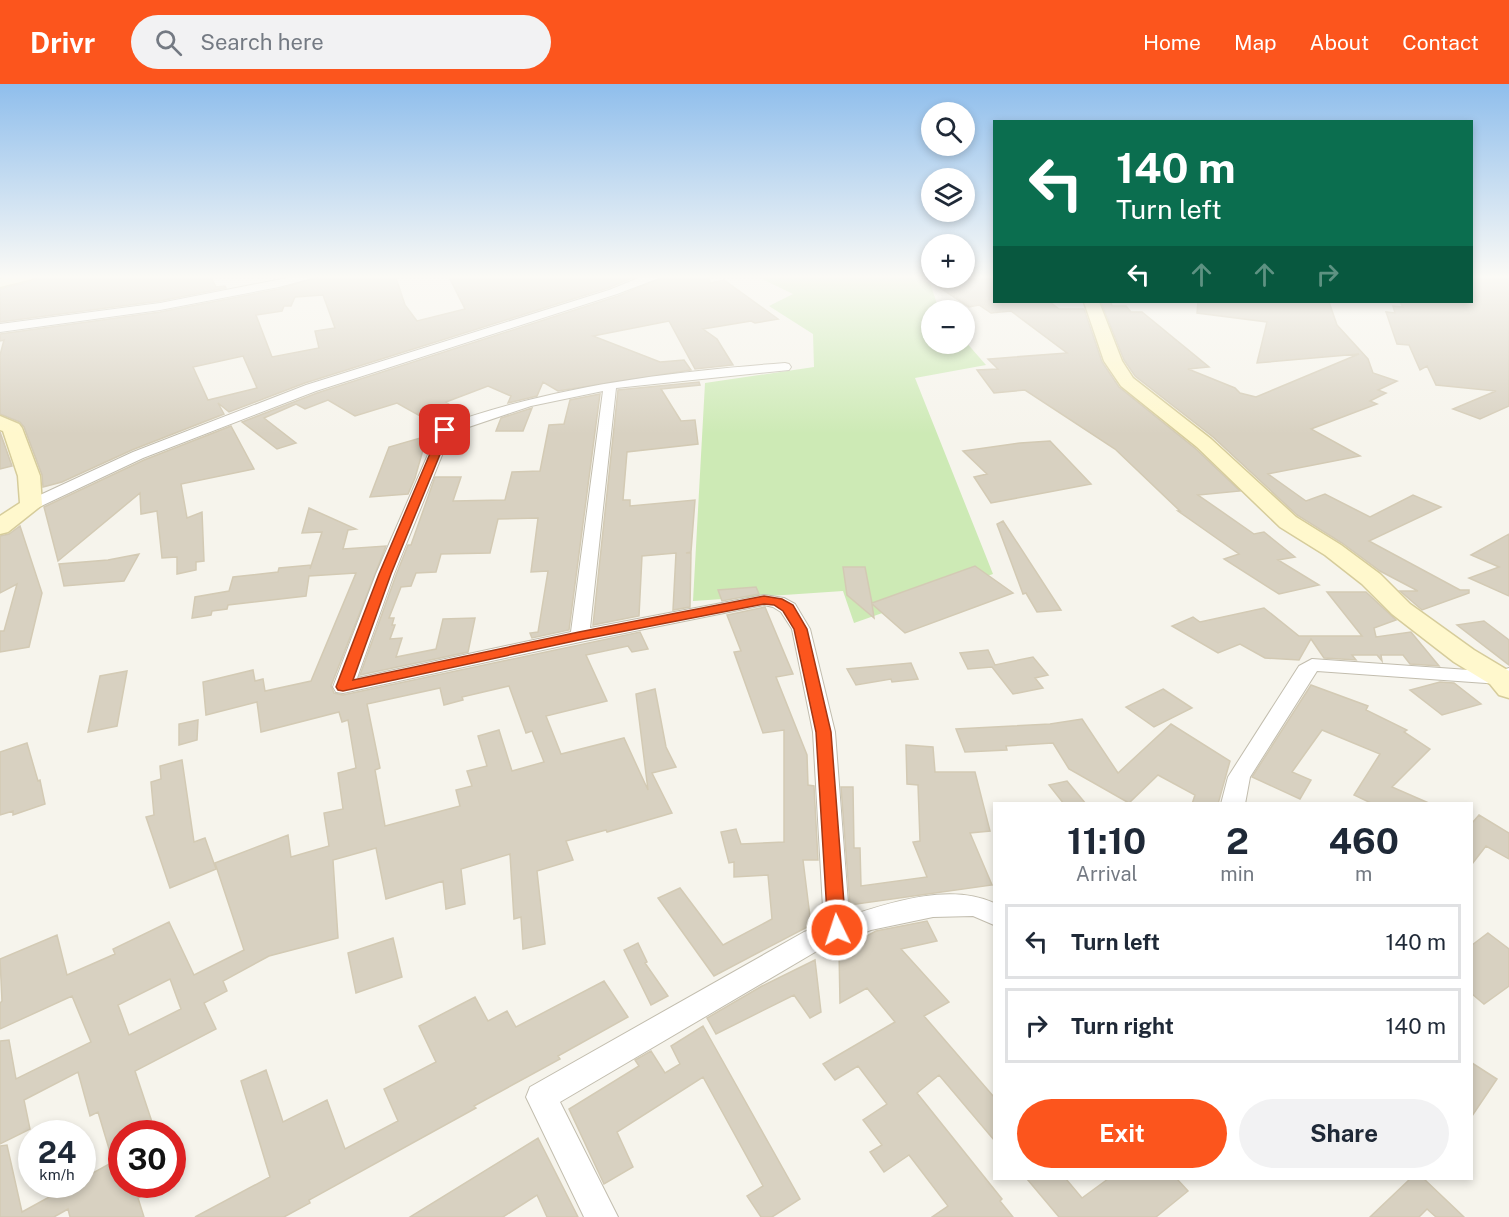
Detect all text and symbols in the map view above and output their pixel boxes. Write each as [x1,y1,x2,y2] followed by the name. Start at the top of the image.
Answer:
[131,15,551,69] search box
[30,26,95,59] text: Drivr
[152,26,185,59] icon: search
[200,29,324,55] text: Search here
[1143,30,1201,55] text: Home
[1234,30,1277,55] text: Map
[1310,30,1369,55] text: About
[1402,30,1479,55] text: Contact
[921,102,975,354] map controls
[921,102,975,156] button: search
[1116,143,1236,192] text: 140 m
[1017,144,1095,222] icon: left
[921,168,975,222] button: layers
[1116,193,1222,225] text: Turn left
[921,234,975,288] button: +
[1122,258,1155,291] icon: left
[1185,258,1218,291] icon: ahead
[1248,258,1281,291] icon: ahead
[1311,258,1344,291] icon: right
[921,300,975,354] button: −
[419,404,470,455] pin
[428,413,461,446] icon: arrive
[1067,820,1146,862] text: 11:10
[1226,820,1249,862] text: 2
[1328,820,1399,862] text: 460
[1076,862,1138,886] text: Arrival
[1220,862,1254,886] text: min
[1355,862,1372,886] text: m
[805,898,869,962] position arrow
[1020,925,1053,958] icon: left
[1071,929,1160,955] text: Turn left
[1385,929,1446,955] text: 140 m
[1020,1009,1053,1042] icon: right
[1071,1013,1174,1039] text: Turn right
[1385,1013,1446,1039] text: 140 m
[1017,1099,1227,1168] button: Exit
[1239,1099,1449,1168] button: Share
[108,1120,186,1198] speed limit sign: 30
[38,1134,76,1170] text: 24
[39,1166,75,1183] text: km/h

